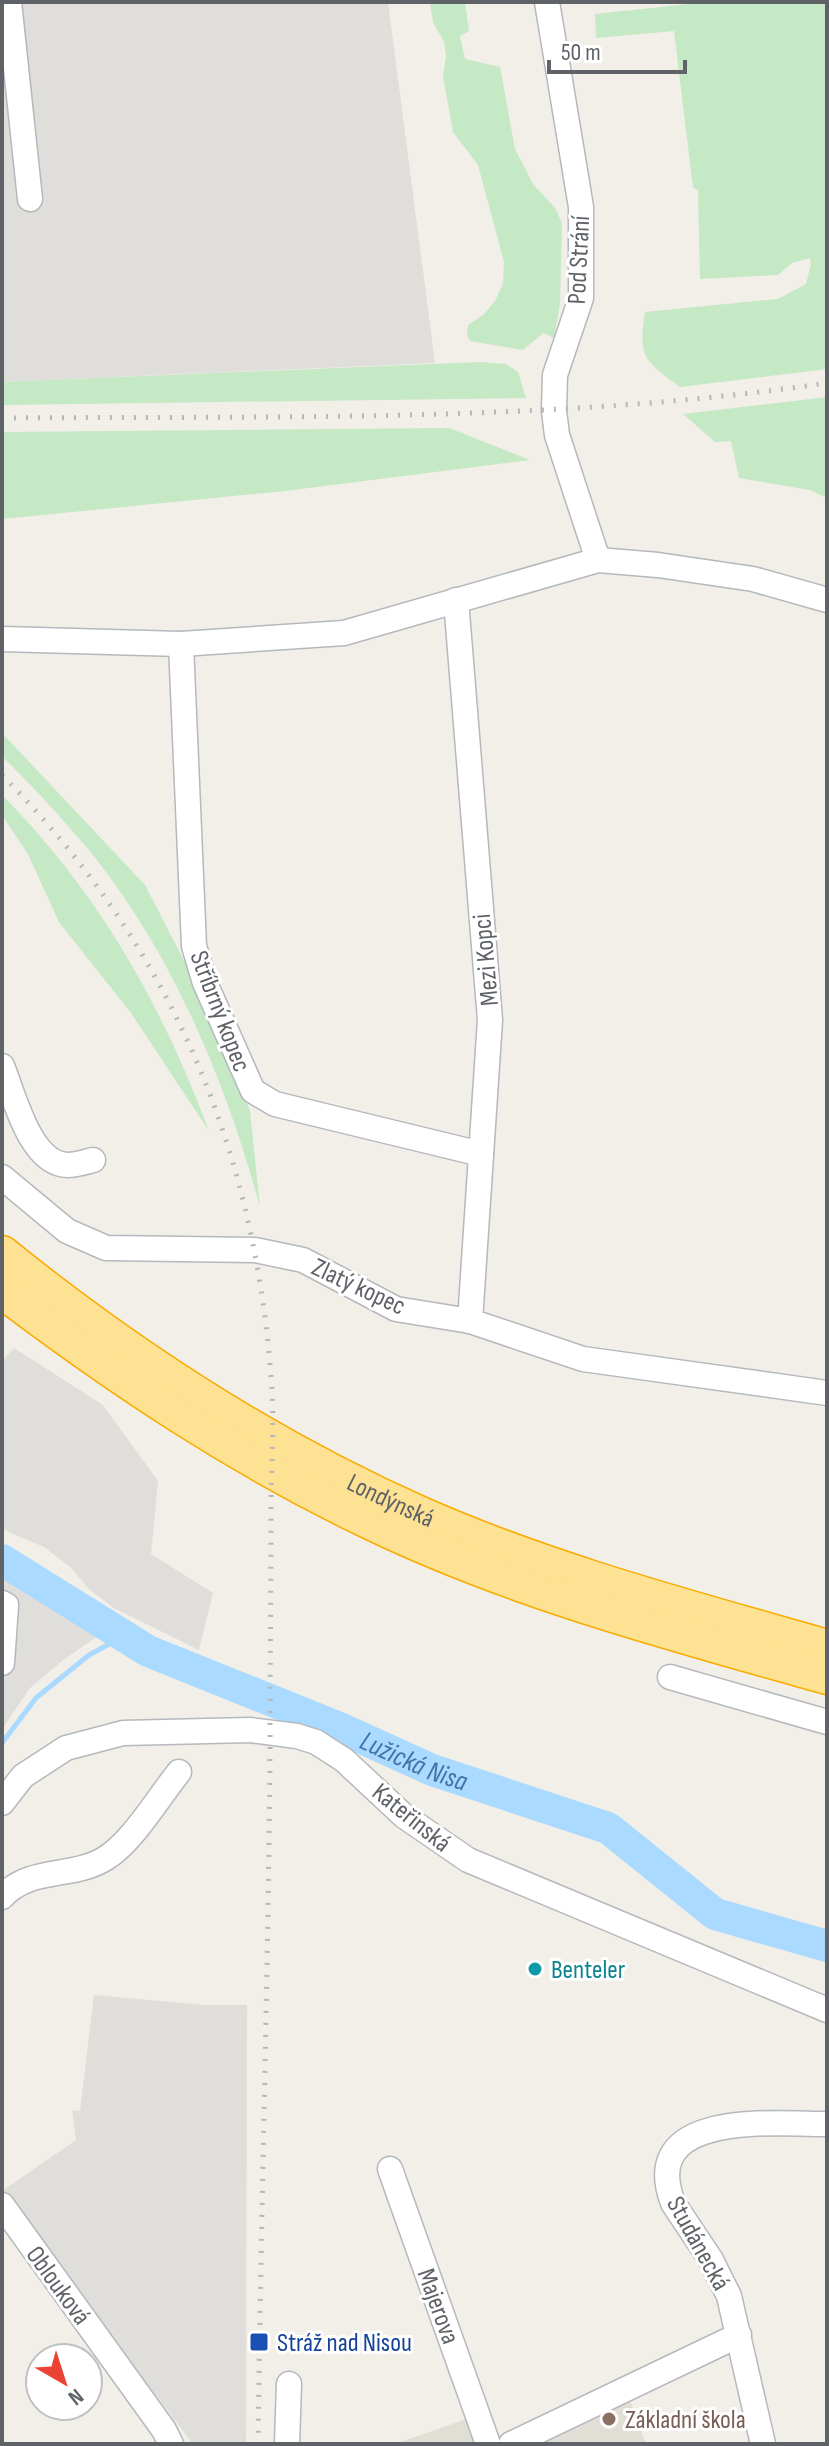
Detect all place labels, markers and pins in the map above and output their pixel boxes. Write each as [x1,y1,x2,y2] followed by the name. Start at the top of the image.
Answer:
[551,1955,626,1986] place label: Benteler
[526,1960,544,1978] marker: Benteler
[277,2328,412,2359] place label: Stráž nad Nisou
[248,2331,270,2353] marker: Stráž nad Nisou
[625,2405,746,2436] place label: Základní škola
[600,2410,618,2428] marker: Základní škola

